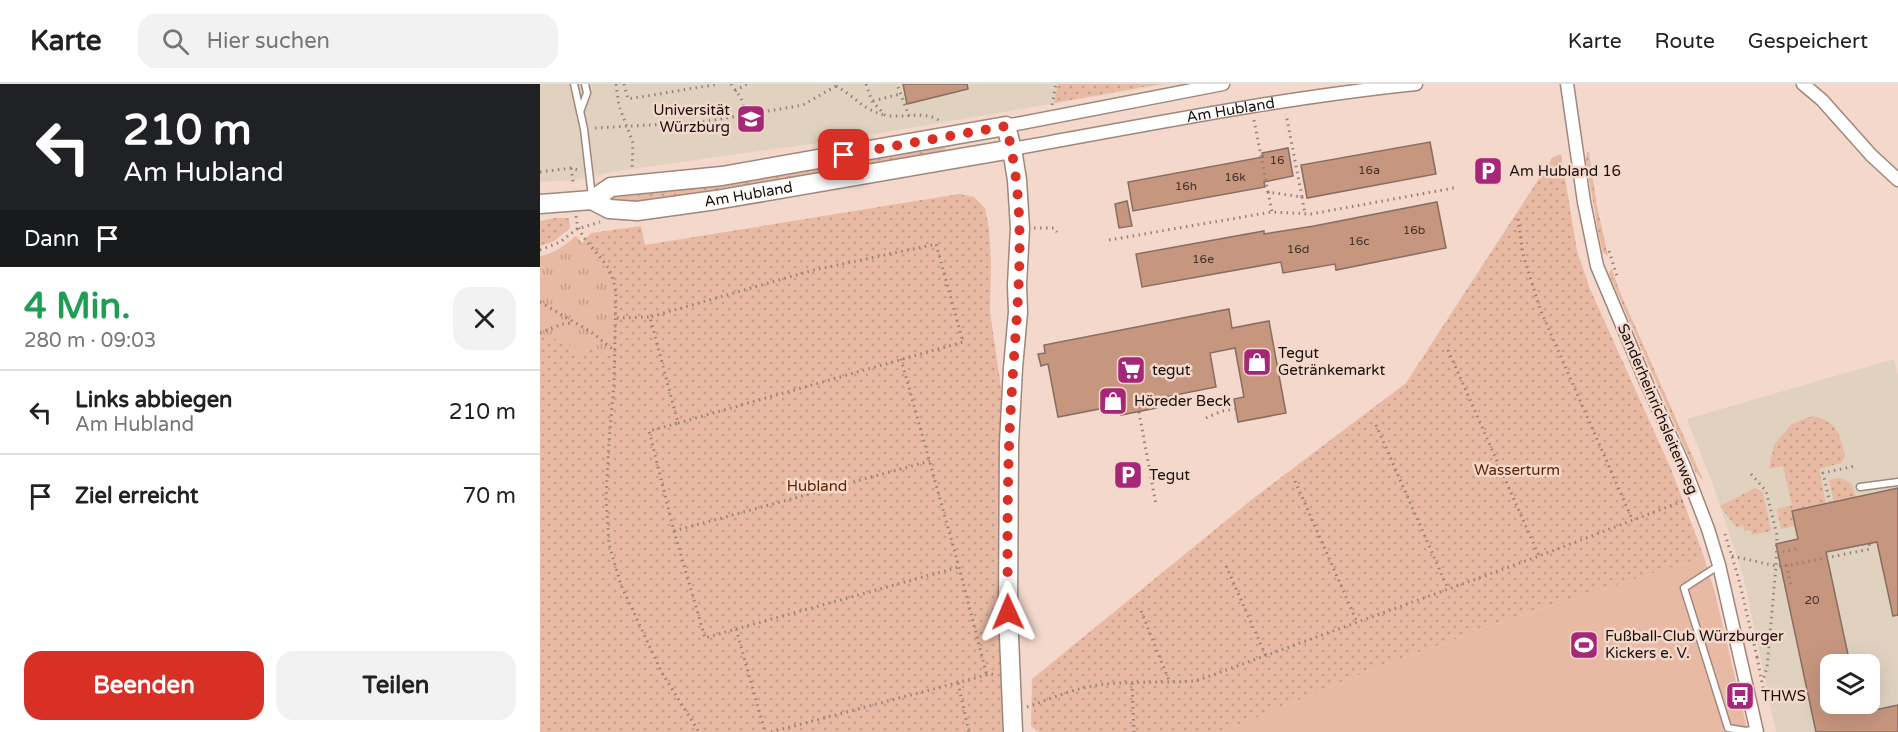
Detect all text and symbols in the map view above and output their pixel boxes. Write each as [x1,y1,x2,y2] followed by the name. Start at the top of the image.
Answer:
[138,14,558,68] search box
[30,24,102,58] text: Karte
[159,25,192,58] icon: search
[207,28,330,54] text: Hier suchen
[1568,29,1622,54] text: Karte
[1655,29,1715,54] text: Route
[1748,29,1868,54] text: Gespeichert
[1185,94,1276,126] street label: Am Hubland
[653,101,730,136] place label: Universität Würzburg
[735,103,767,135] school or university icon: Universität Würzburg
[123,105,252,156] text: 210 m
[24,108,102,186] icon: left
[818,129,869,180] pin
[827,138,860,171] icon: arrive
[1269,153,1285,167] house number: 16
[1472,155,1504,187] parking icon: Am Hubland 16
[123,156,284,189] text: Am Hubland
[1509,162,1621,180] place label: Am Hubland 16
[1358,163,1380,177] house number: 16a
[1224,170,1246,184] house number: 16k
[703,178,794,211] street label: Am Hubland
[1175,179,1197,193] house number: 16h
[91,222,124,255] icon: arrive
[1403,223,1425,237] house number: 16b
[24,226,79,252] text: Dann
[1348,234,1370,248] house number: 16c
[1287,242,1309,256] house number: 16d
[1192,252,1214,266] house number: 16e
[24,285,131,328] text: 4 Min.
[453,287,516,350] button: close
[1614,321,1702,497] street label: Sanderheinrichsleitenweg
[24,329,156,353] text: 280 m · 09:03
[1278,344,1386,379] place label: Tegut Getränkemarkt
[1241,346,1273,378] shop icon: Tegut Getränkemarkt
[1115,354,1147,386] supermarket icon: tegut
[1152,361,1191,379] place label: tegut
[1097,385,1129,417] shop icon: Höreder Beck
[75,387,233,413] text: Links abbiegen
[1134,392,1231,410] place label: Höreder Beck
[24,396,57,429] icon: left
[449,399,516,425] text: 210 m
[75,413,194,437] text: Am Hubland
[1112,459,1144,491] parking icon: Tegut
[1474,461,1560,479] park label: Wasserturm
[1149,466,1190,484] place label: Tegut
[787,477,847,495] park label: Hubland
[24,480,57,513] icon: arrive
[75,483,198,509] text: Ziel erreicht
[462,483,516,509] text: 70 m
[976,580,1040,644] position arrow
[1804,593,1820,607] house number: 20
[1605,627,1784,662] place label: Fußball-Club Würzburger Kickers e. V.
[1568,629,1600,661] sports icon: Fußball-Club Würzburger Kickers e. V.
[24,651,264,720] button: Beenden
[276,651,516,720] button: Teilen
[1820,654,1880,714] map controls
[1820,654,1880,714] button: layers
[1724,680,1756,712] bus stop icon: THWS
[1761,687,1806,705] place label: THWS

